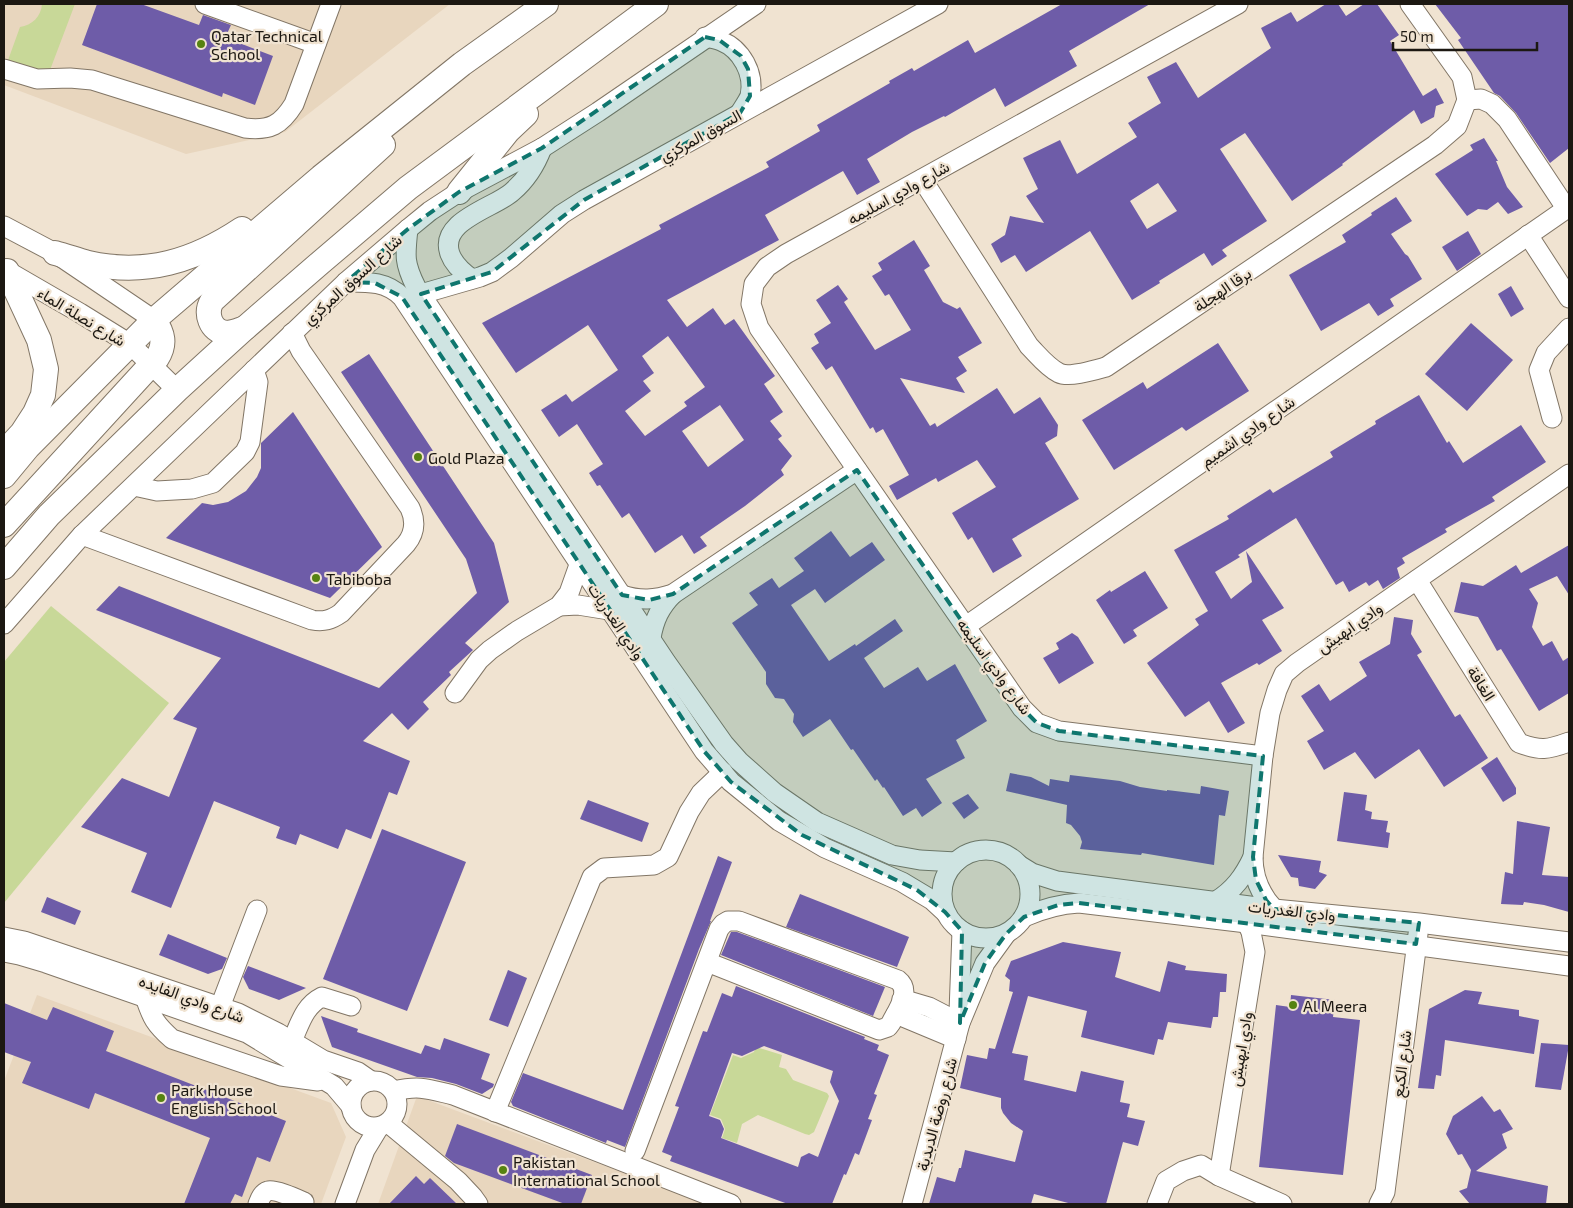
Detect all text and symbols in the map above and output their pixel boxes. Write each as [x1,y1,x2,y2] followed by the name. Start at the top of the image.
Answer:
[1393,20,1537,52] scale bar
[211,26,323,63] place label: Qatar Technical School
[1400,27,1434,45] text: 50 m
[195,38,207,50] marker: Qatar Technical School
[656,105,747,170] street label: السوق المركزي
[844,156,955,232] street label: شارع وادي اسليمه
[299,230,409,332] street label: شارع السوق المركزي
[1190,263,1256,317] street label: برقا الهجلة
[33,282,129,352] street label: شارع نصلة الماء
[1196,392,1301,475] street label: شارع وادي اشميم
[428,448,505,467] place label: Gold Plaza
[412,451,424,463] marker: Gold Plaza
[326,569,392,588] place label: Tabiboba
[310,572,322,584] marker: Tabiboba
[580,579,649,666] street label: وادي الغدريات
[1313,598,1388,660] street label: وادي ابهيش
[950,614,1036,721] street label: شارع وادي اسليمه
[1464,662,1500,704] street label: الغافة
[1247,896,1337,929] street label: وادي الغدريات
[135,970,247,1031] street label: شارع وادي الفايده
[1303,996,1367,1015] place label: Al Meera
[1287,999,1299,1011] marker: Al Meera
[1225,1010,1260,1088] street label: وادي ابهيش
[1387,1029,1418,1099] street label: شارع الكبع
[912,1055,963,1173] street label: شارع روضة الدبدبة
[171,1080,277,1117] place label: Park House English School
[155,1092,167,1104] marker: Park House English School
[513,1152,660,1189] place label: Pakistan International School
[497,1164,509,1176] marker: Pakistan International School

